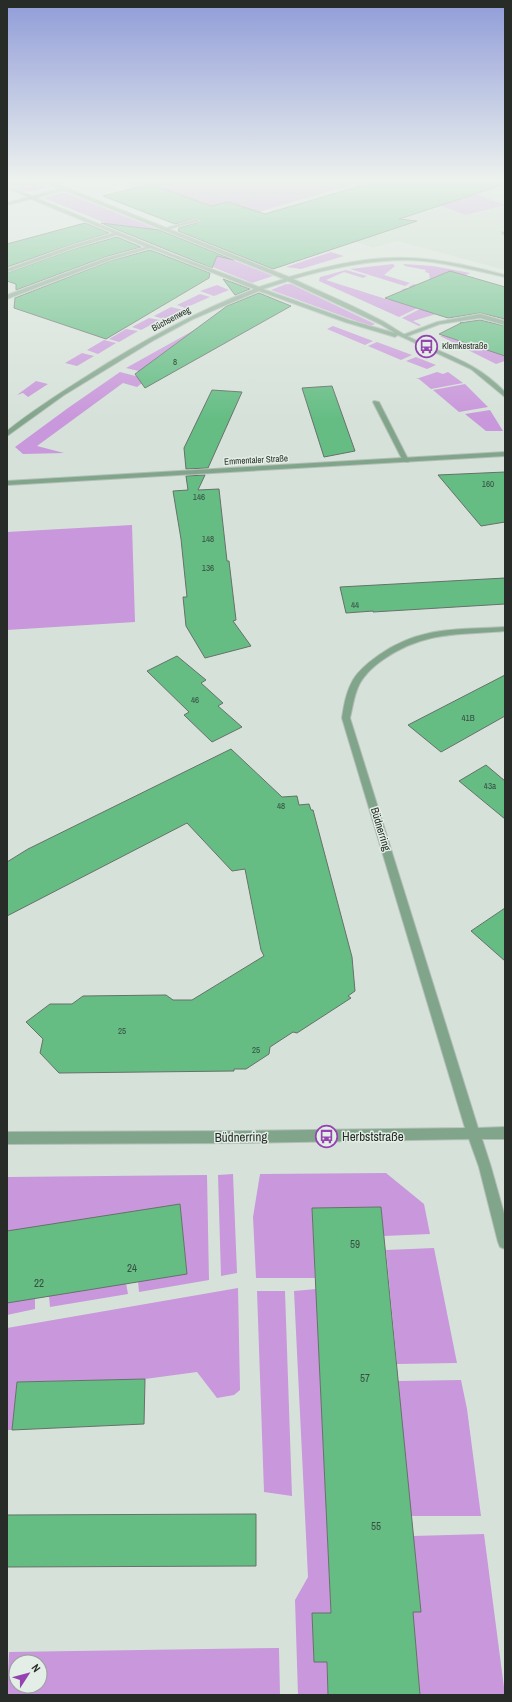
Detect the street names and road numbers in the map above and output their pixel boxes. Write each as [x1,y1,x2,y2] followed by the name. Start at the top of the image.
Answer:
[150,303,193,334] street label: Büchsenweg
[224,452,288,468] street label: Emmentaler Straße
[368,806,394,852] street label: Büdnerring
[214,1128,268,1146] street label: Büdnerring

